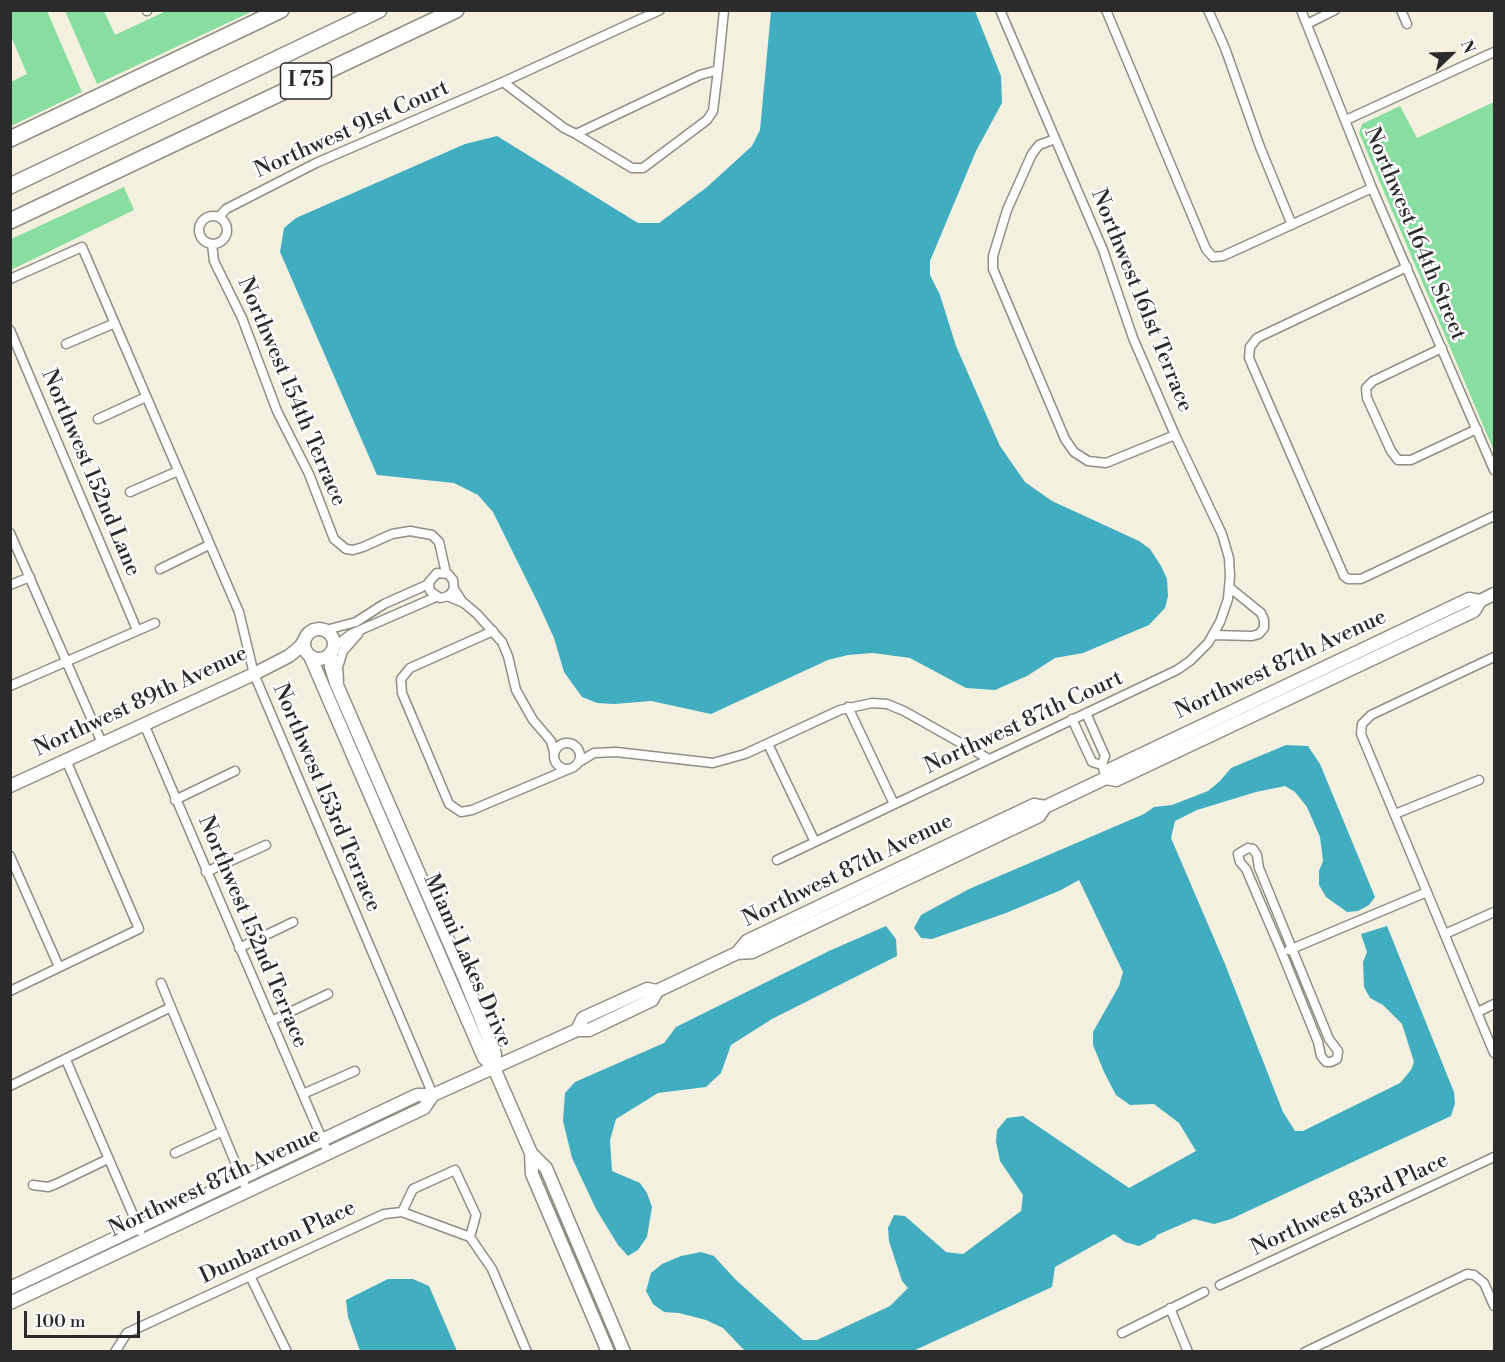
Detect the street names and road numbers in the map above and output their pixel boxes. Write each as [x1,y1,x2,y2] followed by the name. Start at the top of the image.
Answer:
[280,63,332,99] road number: I 75
[251,75,453,185] street label: Northwest 91st Court
[1357,123,1471,345] street label: Northwest 164th Street
[1084,186,1198,416] street label: Northwest 161st Terrace
[231,274,351,510] street label: Northwest 154th Terrace
[34,366,146,580] street label: Northwest 152nd Lane
[1171,604,1391,726] street label: Northwest 87th Avenue
[30,641,252,763] street label: Northwest 89th Avenue
[921,665,1127,781] street label: Northwest 87th Court
[266,680,386,916] street label: Northwest 153rd Terrace
[739,809,957,933] street label: Northwest 87th Avenue
[191,812,313,1052] street label: Northwest 152nd Terrace
[417,870,517,1052] street label: Miami Lakes Drive
[105,1122,325,1244] street label: Northwest 87th Avenue
[1247,1148,1453,1262] street label: Northwest 83rd Place
[196,1195,360,1291] street label: Dunbarton Place

